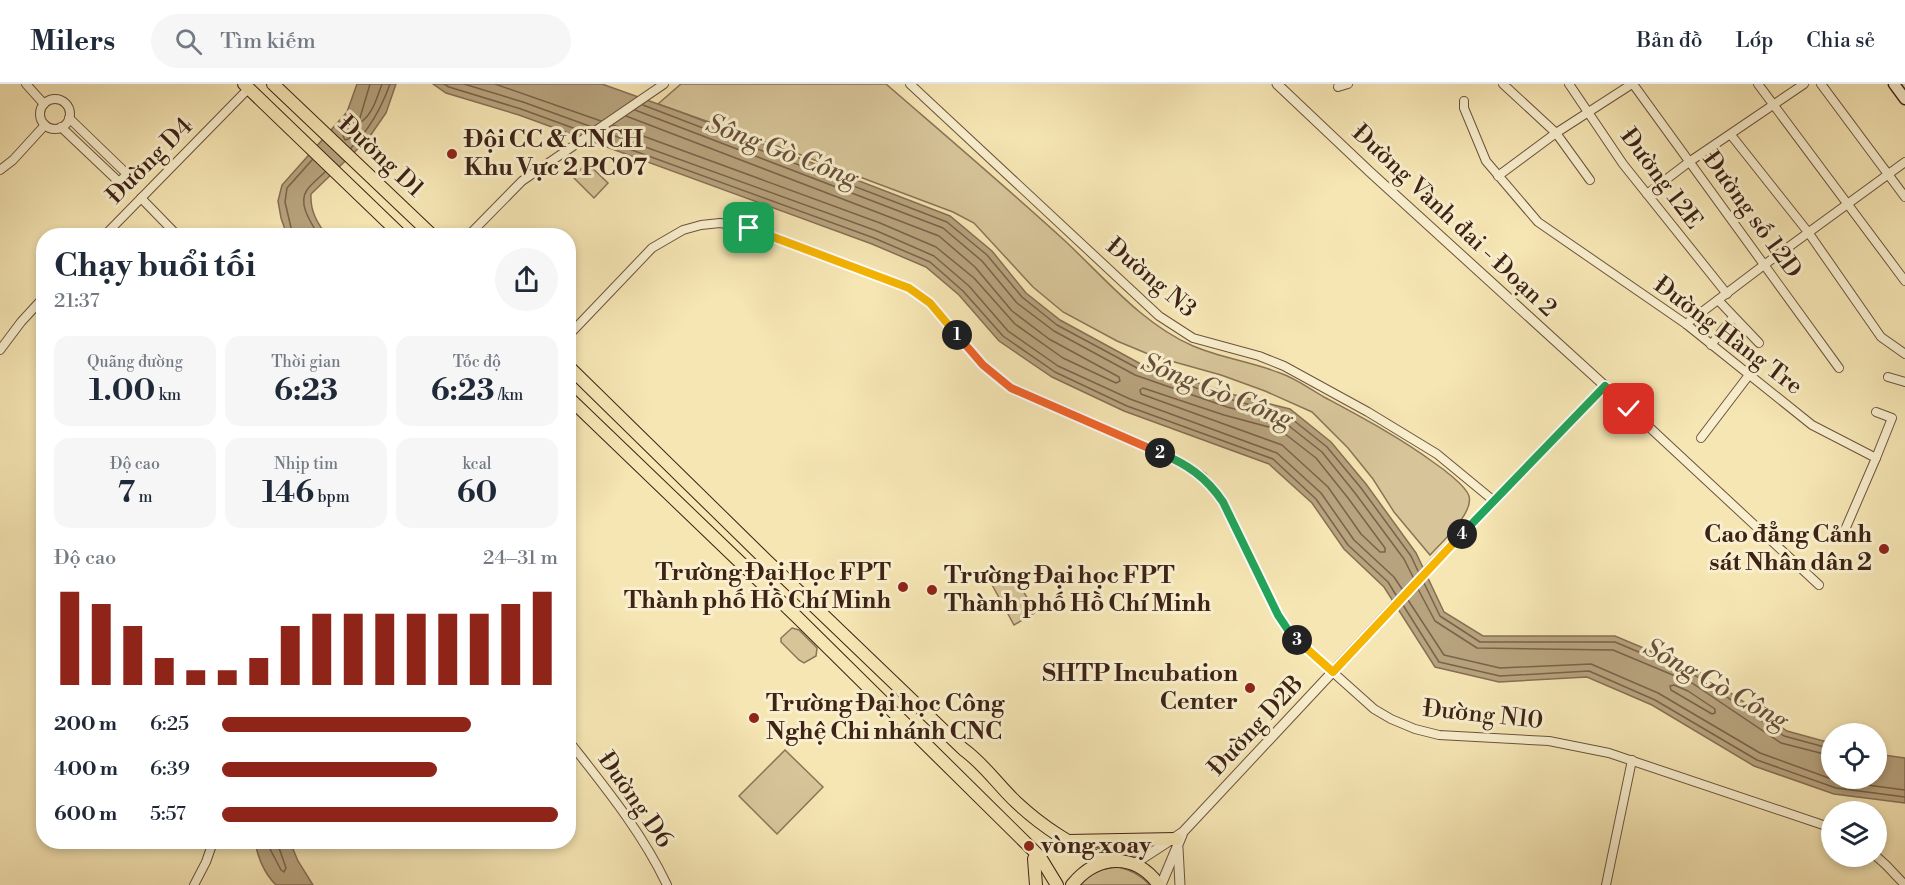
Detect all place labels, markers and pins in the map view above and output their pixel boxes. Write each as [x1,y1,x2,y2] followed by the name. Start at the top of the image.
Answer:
[463,125,647,183] place label: Đội CC & CNCH Khu Vực 2 PC07
[445,147,459,161] marker: Đội CC & CNCH Khu Vực 2 PC07
[723,202,774,253] pin
[942,320,972,350] pin: 1
[1603,383,1654,434] pin
[1145,438,1175,468] pin: 2
[1447,519,1477,549] pin: 4
[1704,520,1872,578] place label: Cao đẳng Cảnh sát Nhân dân 2
[1877,542,1891,556] marker: Cao đẳng Cảnh sát Nhân dân 2
[624,558,892,616] place label: Trường Đại Học FPT Thành phố Hồ Chí Minh
[944,561,1211,619] place label: Trường Đại học FPT Thành phố Hồ Chí Minh
[896,580,910,594] marker: Trường Đại Học FPT Thành phố Hồ Chí Minh
[925,583,939,597] marker: Trường Đại học FPT Thành phố Hồ Chí Minh
[1282,625,1312,655] pin: 3
[1042,659,1238,717] place label: SHTP Incubation Center
[1243,681,1257,695] marker: SHTP Incubation Center
[766,689,1006,747] place label: Trường Đại học Công Nghệ Chi nhánh CNC
[747,711,761,725] marker: Trường Đại học Công Nghệ Chi nhánh CNC
[1040,831,1152,861] place label: vòng xoay
[1022,839,1036,853] marker: vòng xoay

